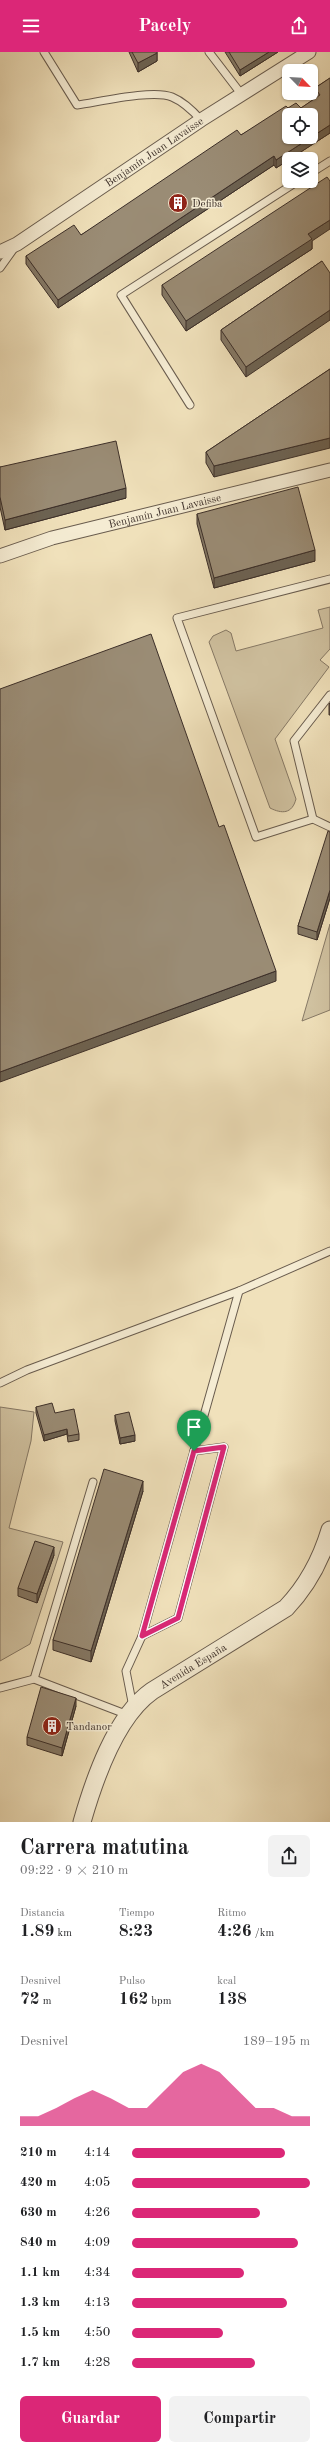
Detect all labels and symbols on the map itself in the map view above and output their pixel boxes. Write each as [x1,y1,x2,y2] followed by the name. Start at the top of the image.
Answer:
[282,64,318,100] north arrow
[104,116,206,190] street label: Benjamín Juan Lavaisse
[167,192,189,214] building icon: Defiba
[192,199,223,210] place label: Defiba
[108,493,222,531] street label: Benjamín Juan Lavaisse
[177,1410,211,1451] pin
[158,1642,229,1692] street label: Avenida España
[41,1715,63,1737] building icon: Tandanor
[66,1722,112,1733] place label: Tandanor

